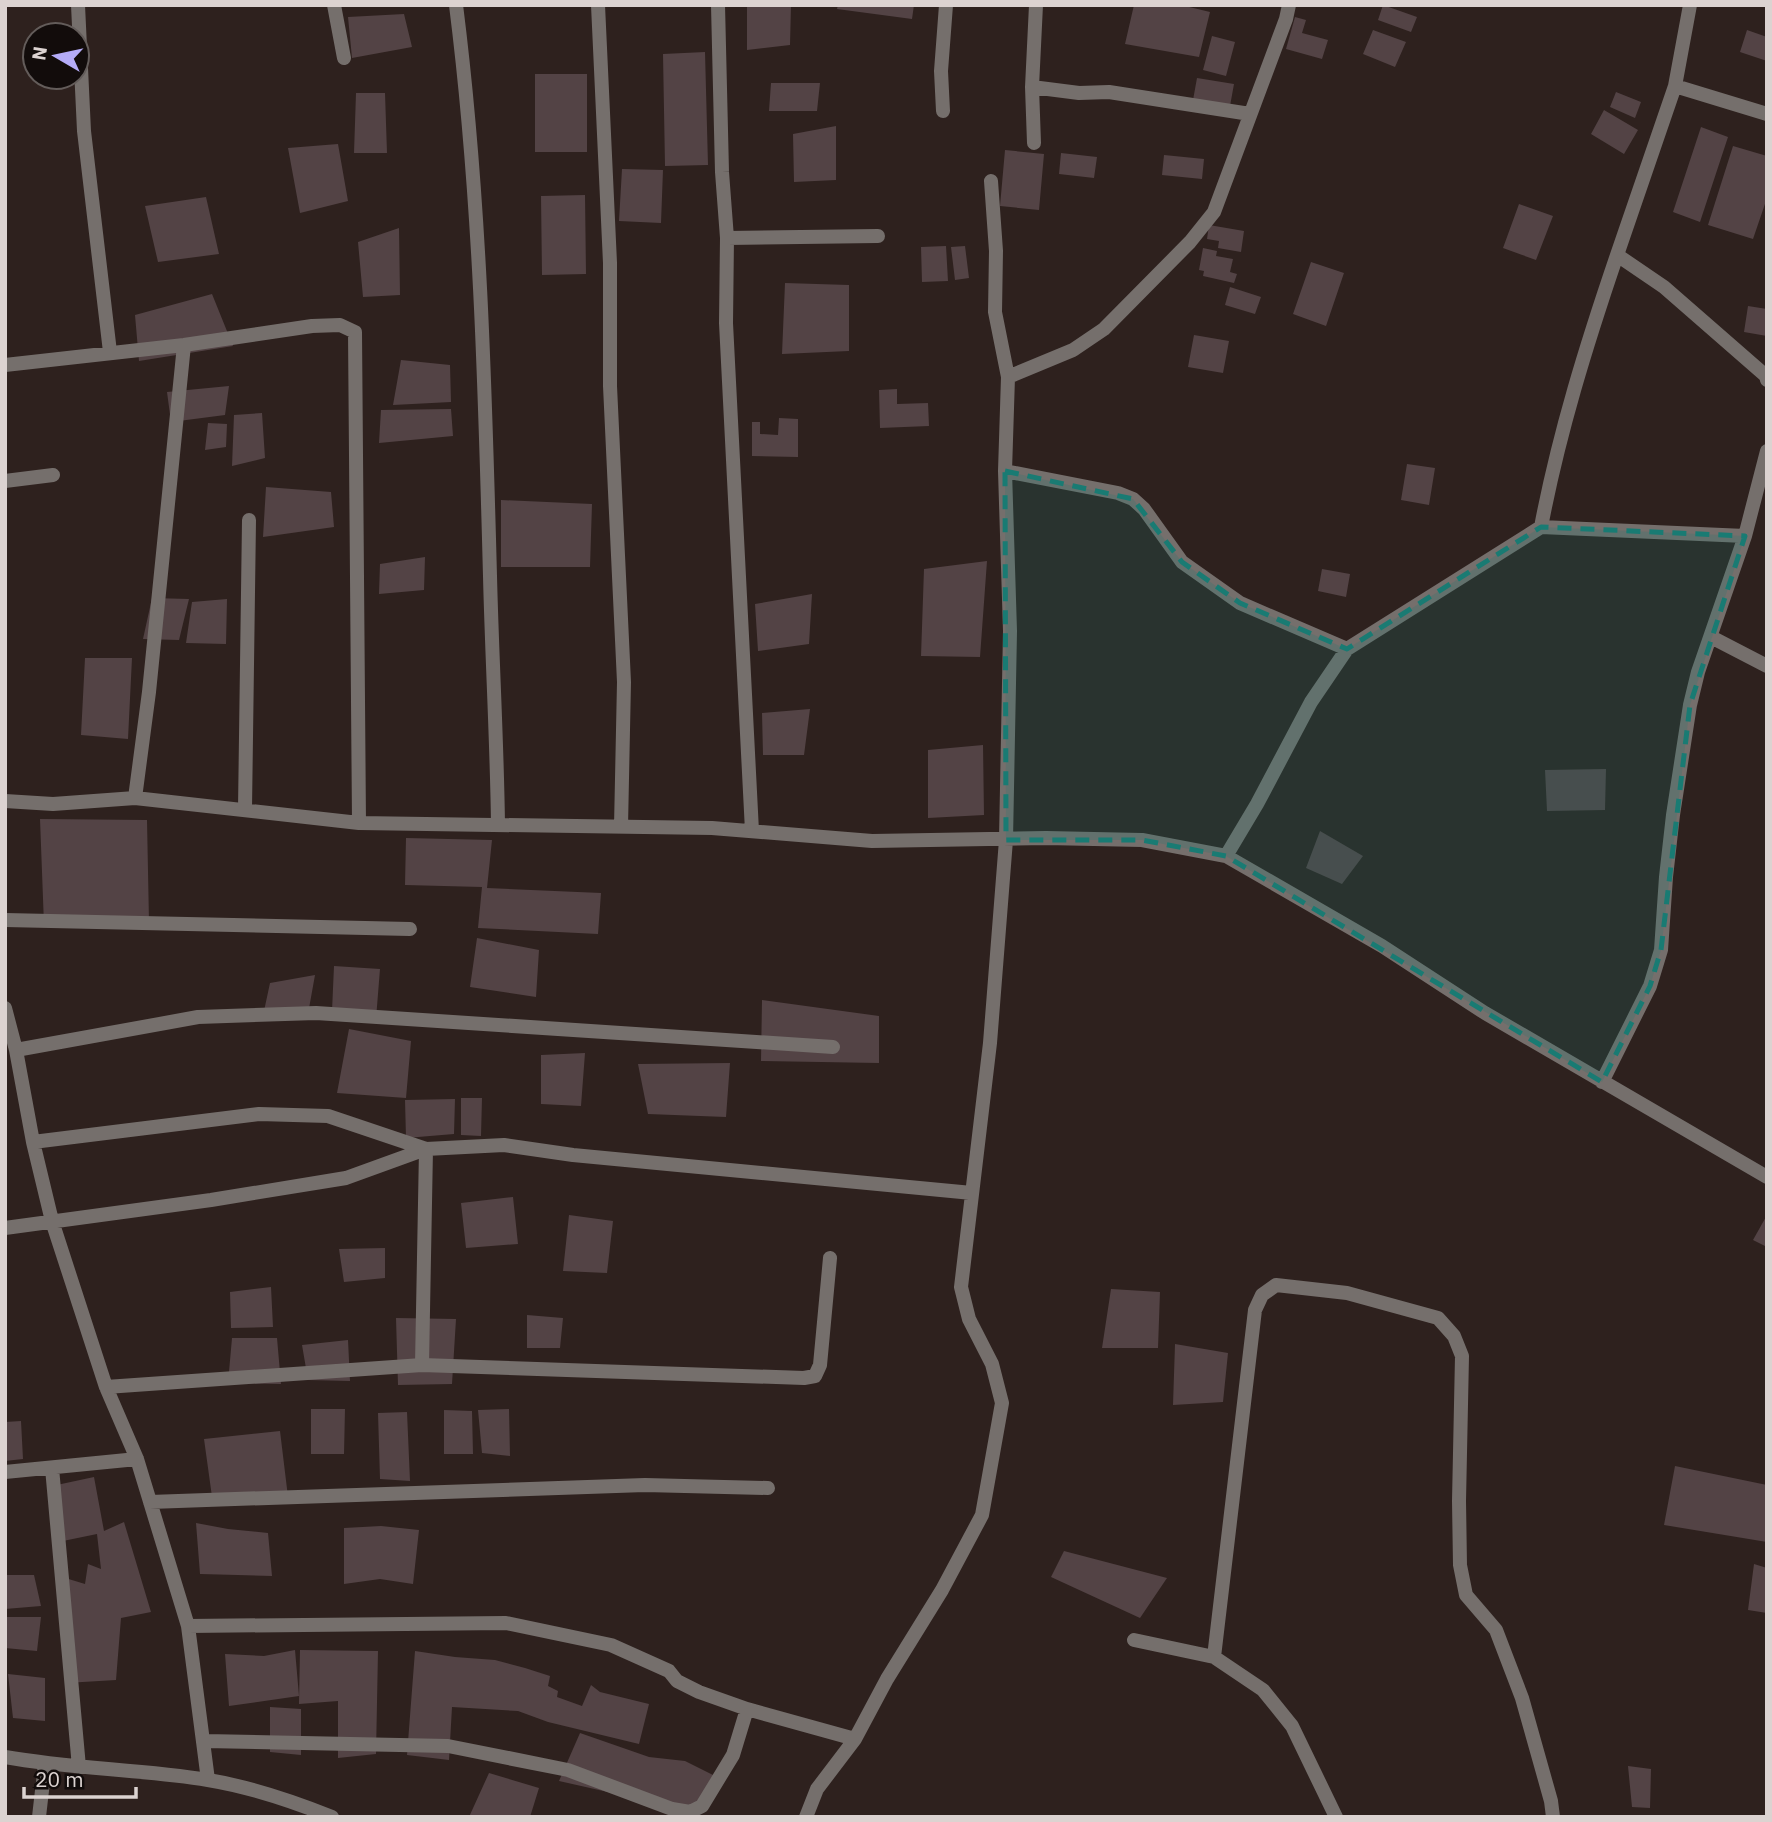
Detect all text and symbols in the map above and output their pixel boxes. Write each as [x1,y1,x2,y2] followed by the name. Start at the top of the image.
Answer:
[21,21,91,91] north arrow
[26,45,52,62] text: N
[24,1756,136,1800] scale bar
[35,1765,84,1793] text: 20 m

